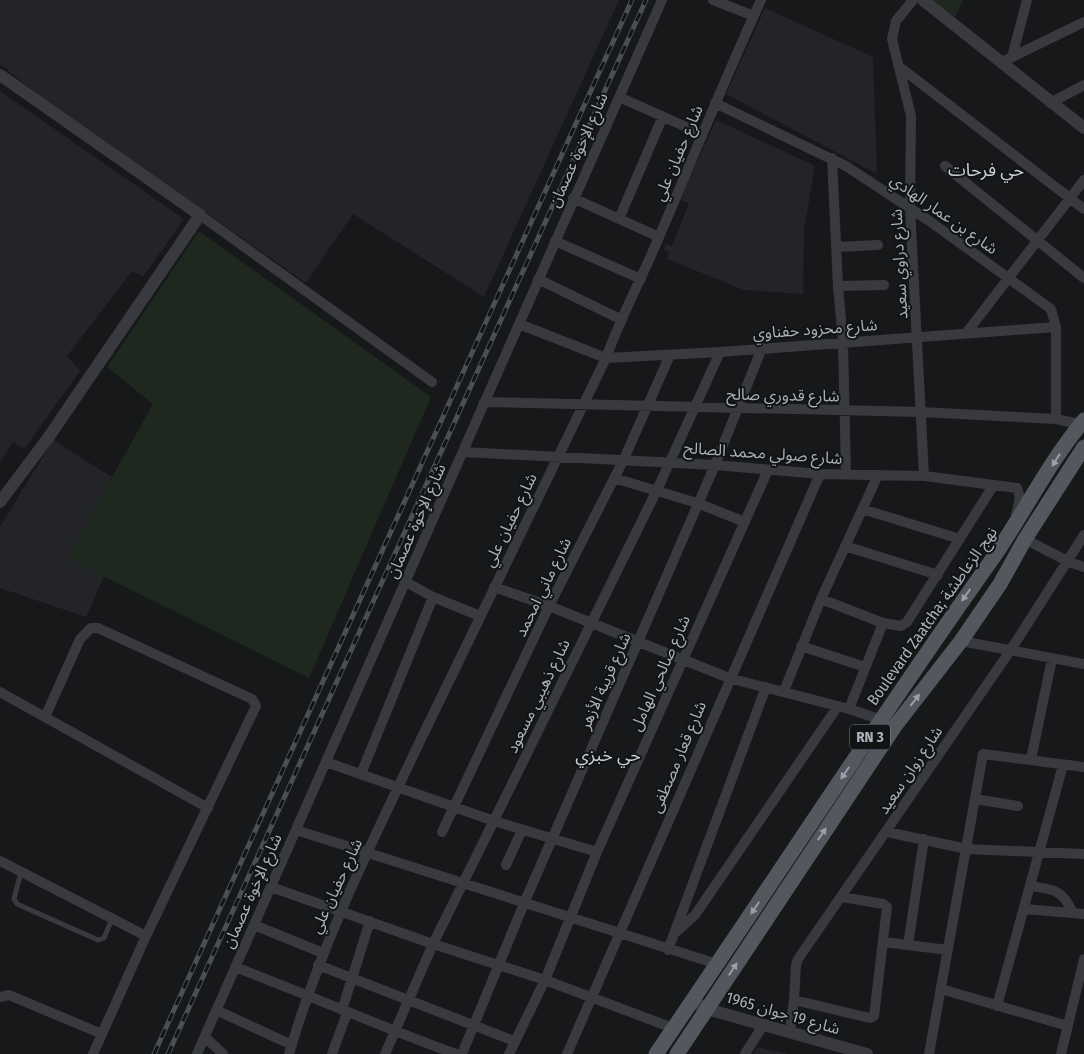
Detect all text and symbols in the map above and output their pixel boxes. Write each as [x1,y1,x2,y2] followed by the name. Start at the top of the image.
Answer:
[544,90,615,211] street label: شارع الإخوة عصمان
[649,102,709,205] street label: شارع حفيان علي
[948,159,1024,183] district label: حي فرحات
[885,170,1001,261] street label: شارع بن عمار الهادي
[887,208,914,320] street label: شارع دراوي سعيد
[752,315,878,346] street label: شارع محزود حفناوي
[726,385,840,408] street label: شارع قدوري صالح
[683,438,843,471] street label: شارع صولي محمد الصالح
[1051,453,1061,466] one-way arrow
[382,461,453,582] street label: شارع الإخوة عصمان
[479,470,544,571] street label: شارع حفيان علي
[863,523,1003,711] street label: Boulevard Zaatcha; نهج الزعاطشة
[511,534,578,641] street label: شارع ماني امحمد
[961,588,971,602] one-way arrow
[626,612,697,735] street label: شارع صالحي الهامل
[575,630,637,734] street label: شارع قريبة الأزهر
[502,636,576,757] street label: شارع ذهيبي مسعود
[909,694,920,707] one-way arrow
[646,698,713,817] street label: شارع قعار مصطفى
[874,722,949,819] street label: شارع زوان سعيد
[850,724,890,750] road number: RN 3
[575,744,641,768] district label: حي خبزي
[840,766,850,780] one-way arrow
[817,827,827,840] one-way arrow
[218,831,289,952] street label: شارع الإخوة عصمان
[306,836,369,938] street label: شارع حفيان علي
[750,901,760,914] one-way arrow
[728,963,737,976] one-way arrow
[723,988,842,1041] street label: شارع 19 جوان 1965

